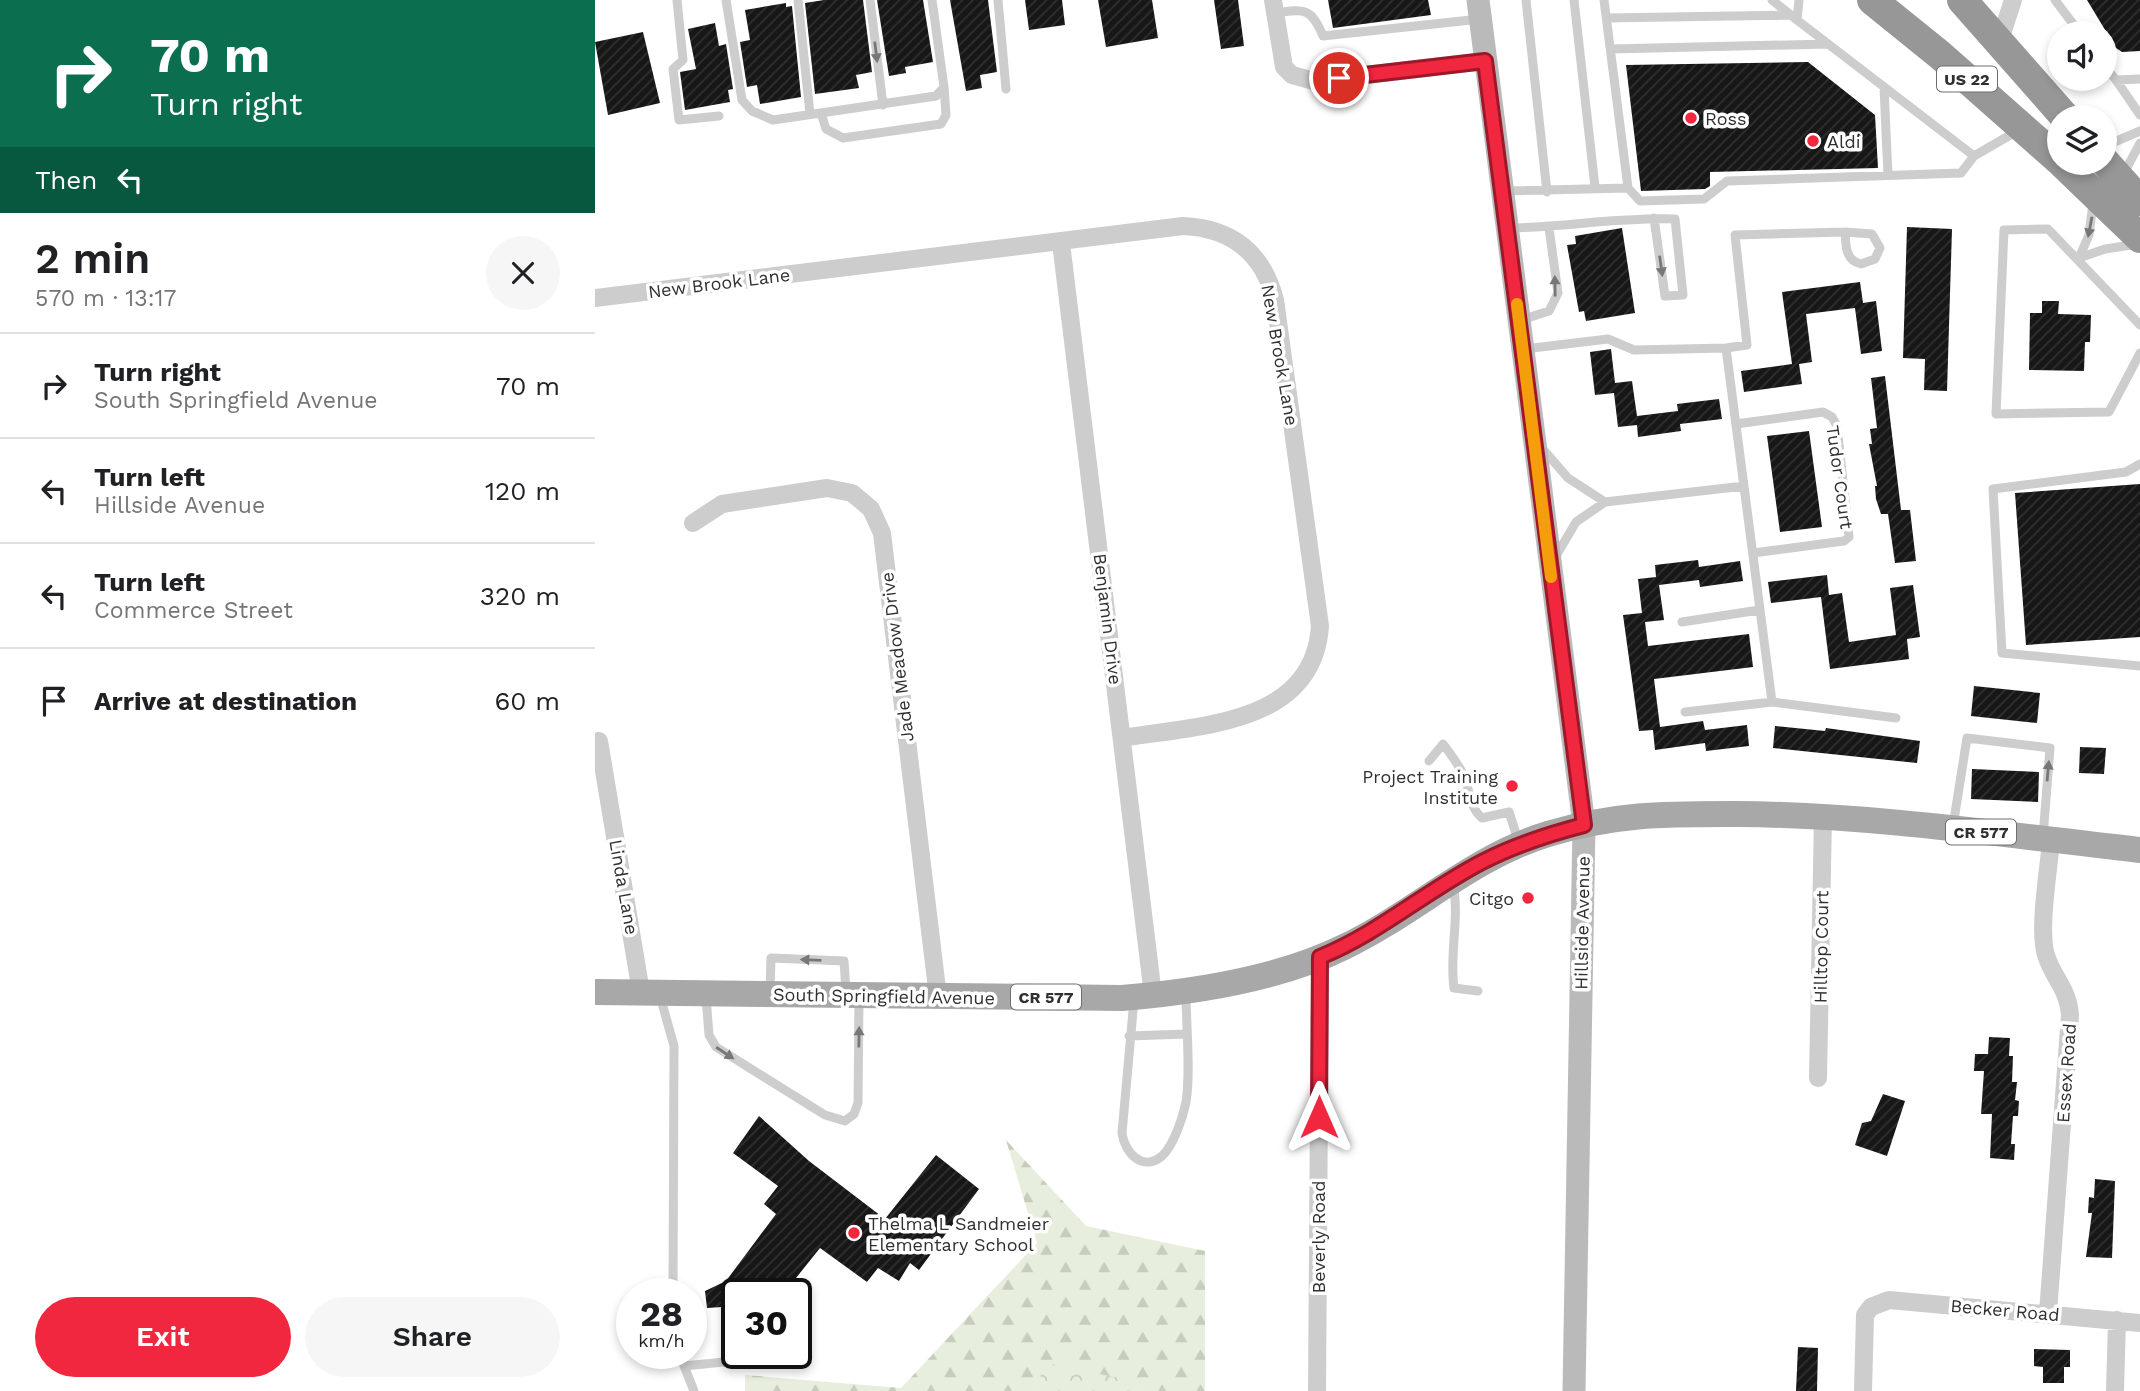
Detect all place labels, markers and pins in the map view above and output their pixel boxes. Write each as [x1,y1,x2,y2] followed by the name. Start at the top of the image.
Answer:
[1309,48,1369,108] pin
[1705,108,1746,129] place label: Ross
[1683,110,1699,126] marker: Ross
[1827,131,1860,152] place label: Aldi
[1805,133,1821,149] marker: Aldi
[1362,766,1498,808] place label: Project Training Institute
[1504,778,1520,794] marker: Project Training Institute
[1469,888,1514,909] place label: Citgo
[1520,890,1536,906] marker: Citgo
[868,1213,1049,1255] place label: Thelma L Sandmeier Elementary School
[846,1225,862,1241] marker: Thelma L Sandmeier Elementary School

